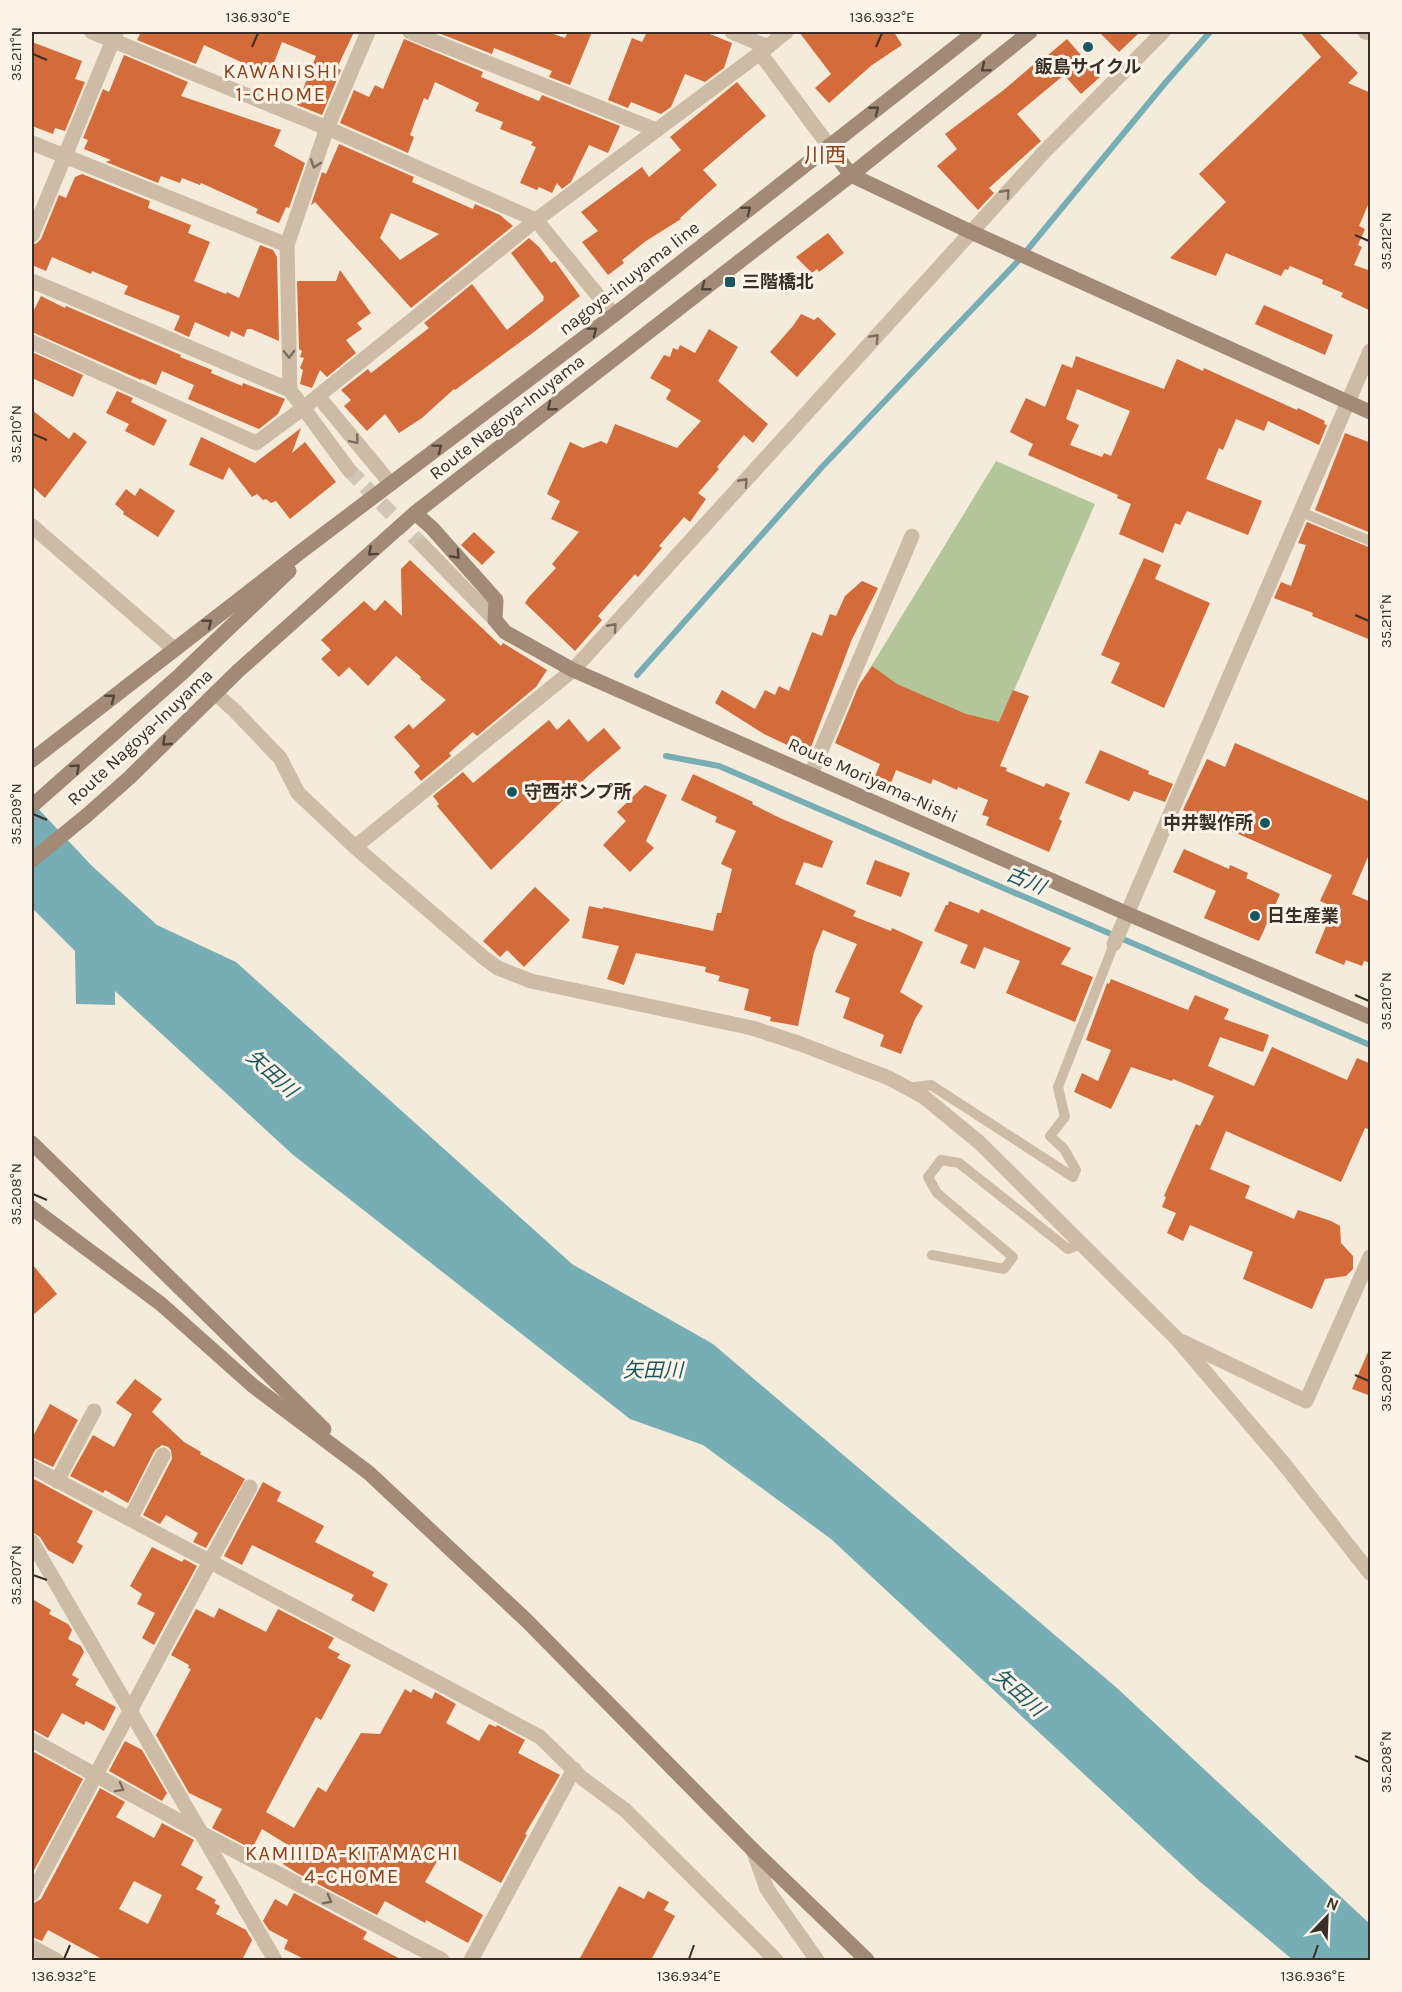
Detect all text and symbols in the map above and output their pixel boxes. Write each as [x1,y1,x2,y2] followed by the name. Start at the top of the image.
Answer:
[225,8,291,26] text: 136.930°E
[850,8,914,26] text: 136.932°E
[7,27,25,81] text: 35.211°N
[1081,40,1095,54] marker: 飯島サイクル
[1034,56,1142,78] place label: 飯島サイクル
[223,60,339,106] district label: KAWANISHI 1-CHOME
[981,61,992,72] one-way arrow
[868,106,879,117] one-way arrow
[804,143,846,167] district label: 川西
[309,158,322,169] one-way arrow
[999,190,1010,200] one-way arrow
[740,207,751,218] one-way arrow
[1377,212,1395,270] text: 35.212°N
[554,216,704,340] street label: nagoya-inuyama line
[742,271,814,293] place label: 三階橋北
[723,275,737,289] marker: 三階橋北
[701,280,712,291] one-way arrow
[587,327,598,338] one-way arrow
[868,334,879,345] one-way arrow
[283,350,295,359] one-way arrow
[425,350,589,484] street label: Route Nagoya-Inuyama
[547,399,558,410] one-way arrow
[7,405,25,463] text: 35.210°N
[347,433,358,444] one-way arrow
[431,445,442,456] one-way arrow
[737,478,748,489] one-way arrow
[368,545,379,556] one-way arrow
[449,548,460,559] one-way arrow
[1377,594,1395,648] text: 35.211°N
[201,620,212,631] one-way arrow
[606,623,617,633] one-way arrow
[63,664,217,810] street label: Route Nagoya-Inuyama
[104,695,115,706] one-way arrow
[785,733,961,827] street label: Route Moriyama-Nishi
[163,734,174,745] one-way arrow
[69,764,80,775] one-way arrow
[524,781,631,803] place label: 守西ポンプ所
[7,783,25,845] text: 35.209°N
[505,785,519,799] marker: 守西ポンプ所
[1163,812,1253,834] place label: 中井製作所
[1258,816,1272,830] marker: 中井製作所
[1003,862,1051,900] water label: 古川
[1267,905,1339,927] place label: 日生産業
[1248,909,1262,923] marker: 日生産業
[1377,972,1395,1030] text: 35.210°N
[242,1045,303,1103] water label: 矢田川
[7,1163,25,1225] text: 35.208°N
[1377,1350,1395,1412] text: 35.209°N
[623,1359,685,1382] water label: 矢田川
[7,1545,25,1605] text: 35.207°N
[989,1664,1050,1722] water label: 矢田川
[1377,1731,1395,1793] text: 35.208°N
[114,1781,124,1792] one-way arrow
[245,1842,459,1888] district label: KAMIIIDA-KITAMACHI 4-CHOME
[1297,1887,1357,1947] north arrow
[322,1893,333,1904] one-way arrow
[1324,1893,1342,1915] text: N
[32,1967,96,1985] text: 136.932°E
[657,1967,721,1985] text: 136.934°E
[1281,1967,1345,1985] text: 136.936°E

